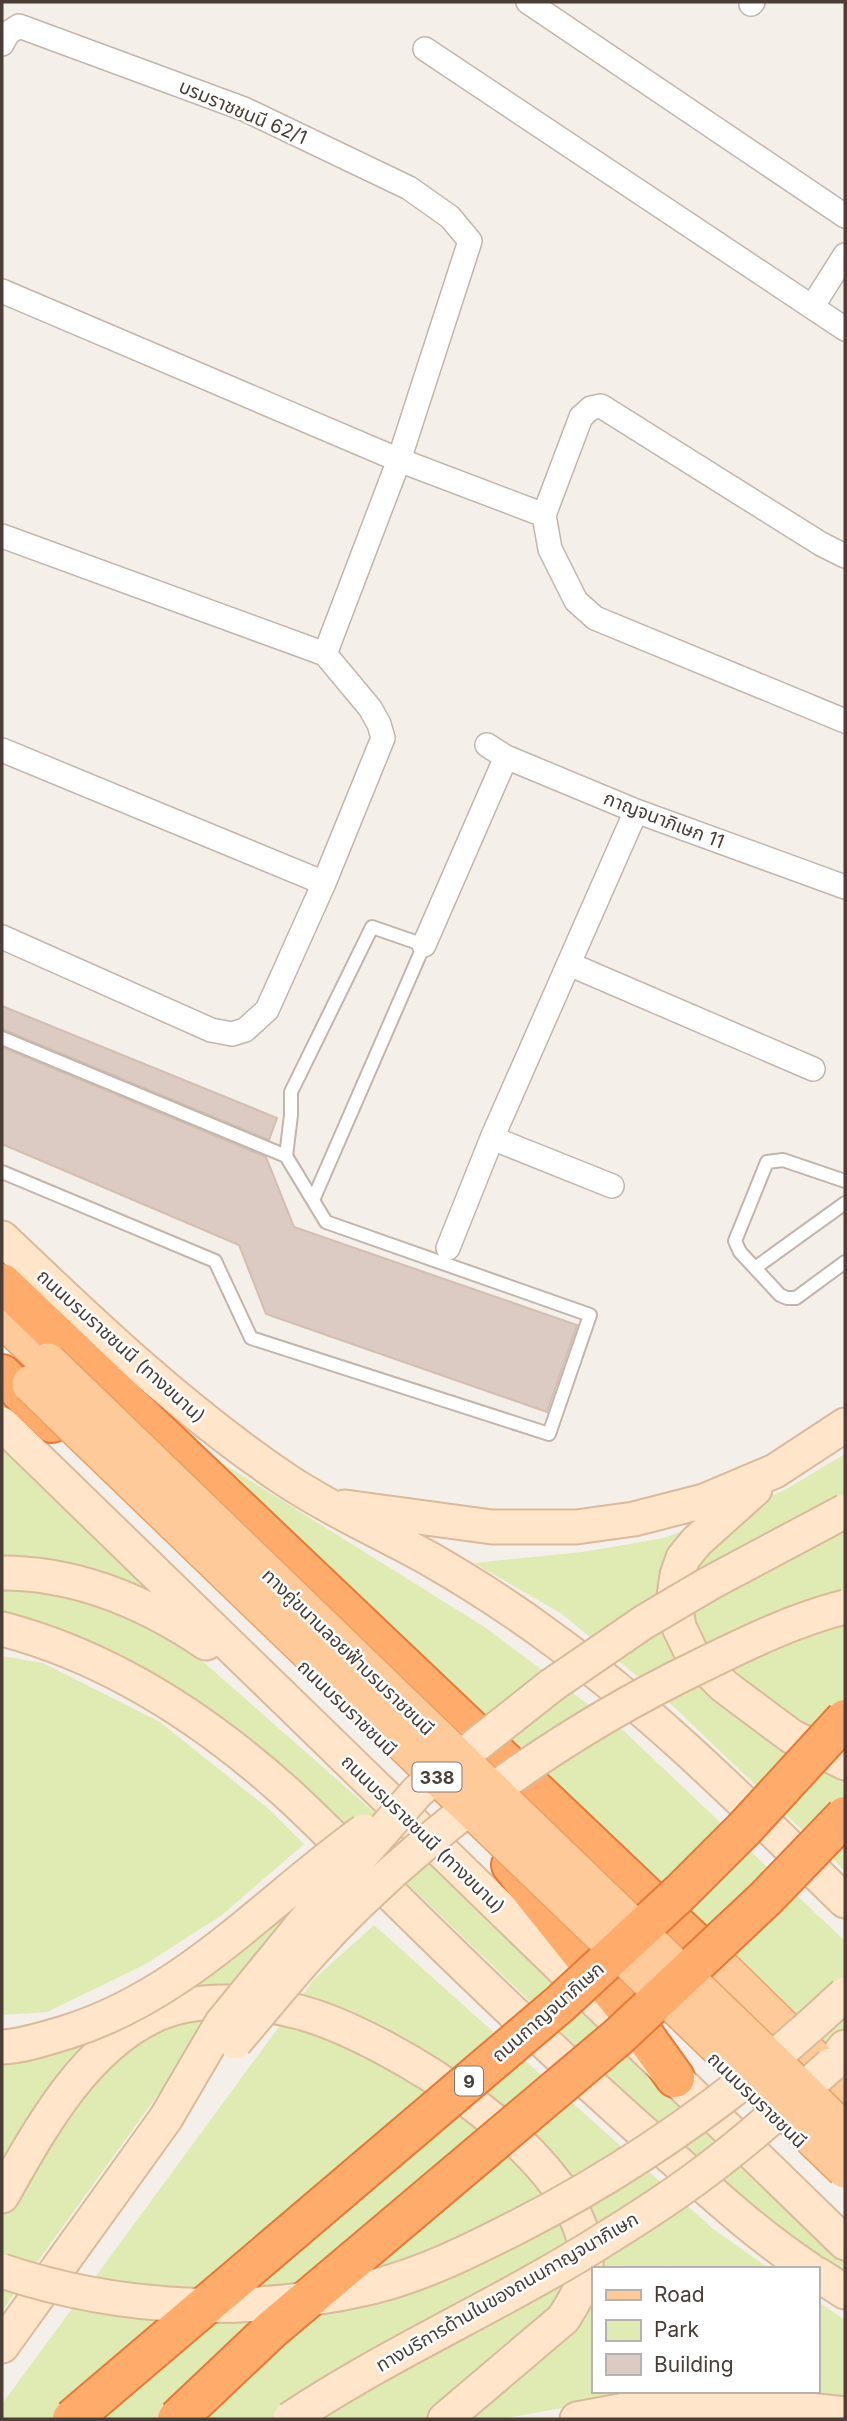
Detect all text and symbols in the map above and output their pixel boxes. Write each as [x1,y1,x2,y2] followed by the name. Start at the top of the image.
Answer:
[176,75,310,149] street label: บรมราชชนนี 62/1
[601,786,727,854] street label: กาญจนาภิเษก 11
[32,1264,210,1428] street label: ถนนบรมราชชนนี (ทางขนาน)
[257,1564,439,1741] street label: ทางคู่ขนานลอยฟ้าบรมราชชนนี
[293,1655,401,1761] street label: ถนนบรมราชชนนี
[336,1750,510,1918] street label: ถนนบรมราชชนนี (ทางขนาน)
[412,1762,462,1792] road number: 338
[487,1957,609,2067] street label: ถนนกาญจนาภิเษก
[703,2047,811,2153] street label: ถนนบรมราชชนนี
[455,2066,483,2096] road number: 9
[372,2207,642,2377] street label: ทางบริการด้านในของถนนกาญจนาภิเษก
[592,2267,819,2393] legend
[654,2282,705,2307] text: Road
[654,2317,699,2342] text: Park
[654,2352,734,2377] text: Building

